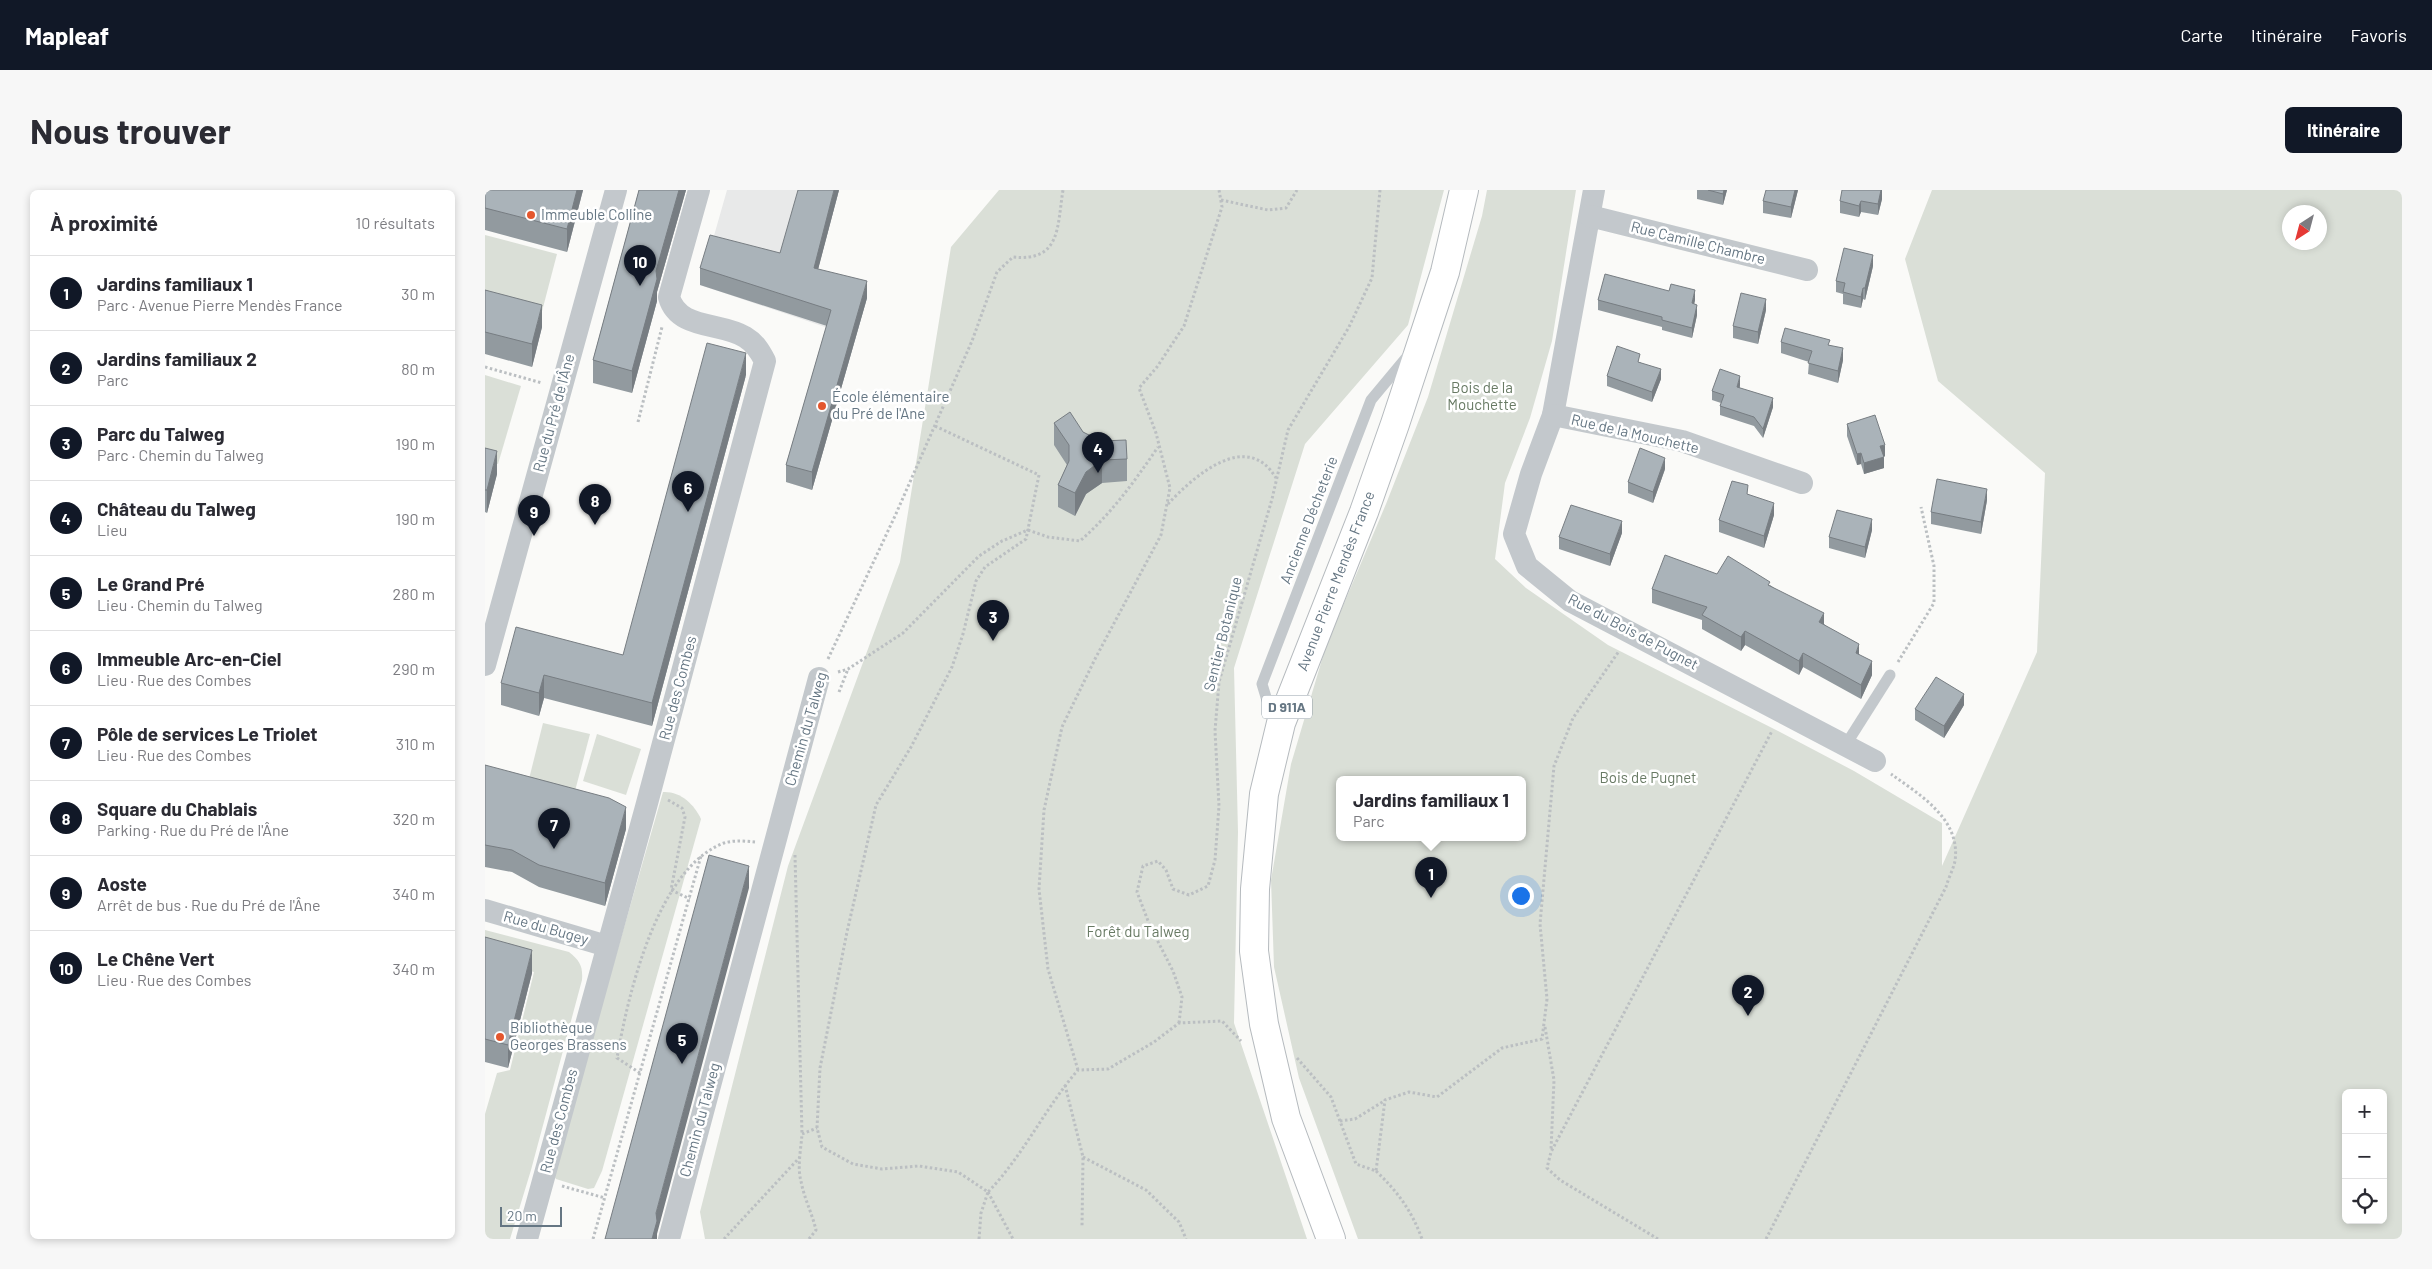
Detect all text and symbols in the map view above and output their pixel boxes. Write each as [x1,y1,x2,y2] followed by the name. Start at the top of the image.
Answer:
[25,21,109,50] text: Mapleaf
[2180,24,2223,46] text: Carte
[2251,24,2322,46] text: Itinéraire
[2350,24,2407,46] text: Favoris
[2285,107,2402,153] button: Itinéraire
[30,109,231,151] text: Nous trouver
[541,205,652,223] place label: Immeuble Colline
[2282,205,2327,250] north arrow
[525,209,537,221] marker: Immeuble Colline
[50,210,158,235] text: À proximité
[356,213,435,232] text: 10 résultats
[1629,217,1767,267] street label: Rue Camille Chambre
[624,245,656,286] pin: 10
[97,272,253,295] text: Jardins familiaux 1
[63,284,69,303] text: 1
[401,284,435,303] text: 30 m
[97,295,343,314] text: Parc · Avenue Pierre Mendès France
[97,347,257,370] text: Jardins familiaux 2
[529,352,577,474] street label: Rue du Pré de l'Âne
[62,359,70,378] text: 2
[401,359,435,378] text: 80 m
[97,370,129,389] text: Parc
[1447,378,1517,413] park label: Bois de la Mouchette
[832,387,950,422] place label: École élémentaire du Pré de l'Ane
[816,400,828,412] marker: École élémentaire du Pré de l'Ane
[1569,410,1701,457] street label: Rue de la Mouchette
[97,422,224,445] text: Parc du Talweg
[1082,432,1114,473] pin: 4
[62,434,70,453] text: 3
[396,434,435,453] text: 190 m
[97,445,264,464] text: Parc · Chemin du Talweg
[1275,453,1341,586] street label: Ancienne Décheterie
[672,471,704,512] pin: 6
[579,484,611,525] pin: 8
[1292,488,1378,673] street label: Avenue Pierre Mendès France
[518,495,550,536] pin: 9
[97,497,256,520] text: Château du Talweg
[61,509,71,528] text: 4
[396,509,435,528] text: 190 m
[97,520,127,539] text: Lieu
[97,572,204,595] text: Le Grand Pré
[1199,575,1245,693] street label: Sentier Botanique
[62,584,70,603] text: 5
[393,584,435,603] text: 280 m
[1565,589,1702,673] street label: Rue du Bois de Pugnet
[97,595,263,614] text: Lieu · Chemin du Talweg
[977,600,1009,641] pin: 3
[654,634,700,742] street label: Rue des Combes
[97,647,282,670] text: Immeuble Arc-en-Ciel
[62,659,70,678] text: 6
[393,659,435,678] text: 290 m
[97,670,251,689] text: Lieu · Rue des Combes
[780,670,830,788] street label: Chemin du Talweg
[1262,696,1312,718] road number: D 911A
[97,722,318,745] text: Pôle de services Le Triolet
[62,734,70,753] text: 7
[396,734,435,753] text: 310 m
[97,745,251,764] text: Lieu · Rue des Combes
[1599,768,1697,786] park label: Bois de Pugnet
[1336,776,1526,841] popup
[1353,788,1509,811] text: Jardins familiaux 1
[97,797,257,820] text: Square du Chablais
[538,808,570,849] pin: 7
[62,809,70,828] text: 8
[393,809,435,828] text: 320 m
[1353,811,1385,830] text: Parc
[97,820,289,839] text: Parking · Rue du Pré de l'Âne
[1415,857,1447,898] pin: 1
[97,872,147,895] text: Aoste
[1508,883,1534,909] your location
[62,884,70,903] text: 9
[392,884,435,903] text: 340 m
[97,895,321,914] text: Arrêt de bus · Rue du Pré de l'Âne
[502,906,591,948] street label: Rue du Bugey
[1086,922,1190,940] park label: Forêt du Talweg
[97,947,214,970] text: Le Chêne Vert
[59,959,73,978] text: 10
[392,959,435,978] text: 340 m
[97,970,251,989] text: Lieu · Rue des Combes
[1732,975,1764,1016] pin: 2
[510,1018,627,1053] place label: Bibliothèque Georges Brassens
[666,1023,698,1064] pin: 5
[494,1031,506,1043] marker: Bibliothèque Georges Brassens
[675,1061,723,1179] street label: Chemin du Talweg
[535,1067,581,1175] street label: Rue des Combes
[2342,1089,2387,1224] map controls
[2342,1089,2387,1134] button: +
[2342,1134,2387,1179] button: −
[2342,1179,2387,1224] button: locate
[500,1204,563,1227] scale bar
[507,1207,537,1224] text: 20 m

